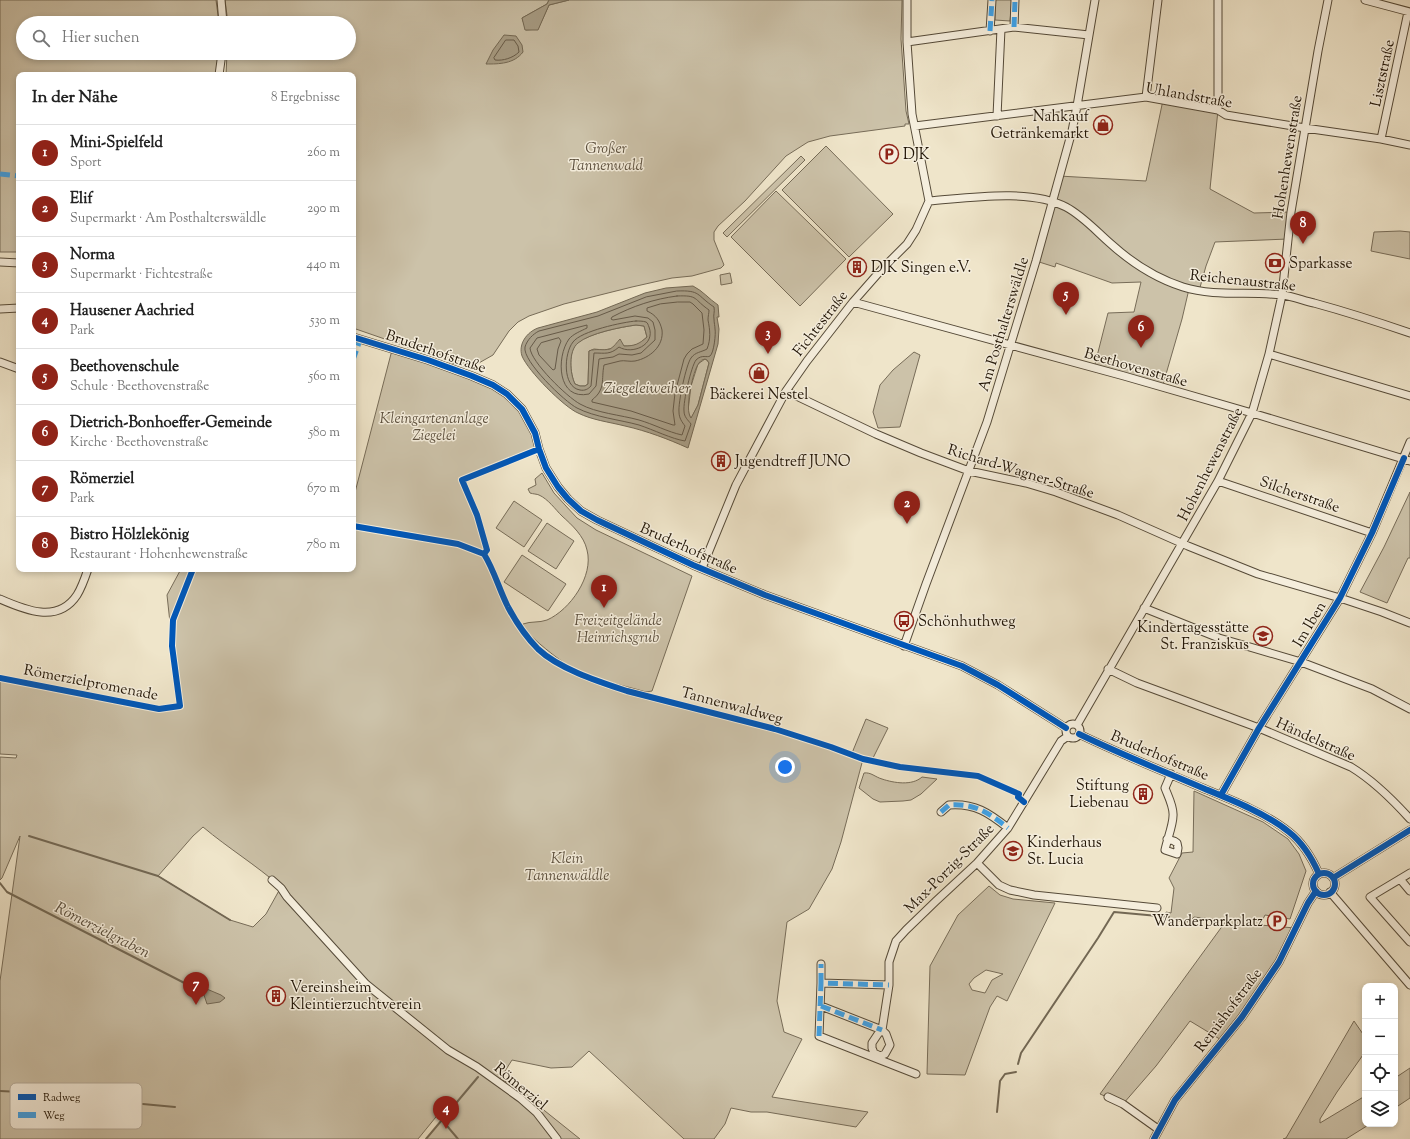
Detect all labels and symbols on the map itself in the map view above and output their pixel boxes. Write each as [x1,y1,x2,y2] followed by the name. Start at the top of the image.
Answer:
[1366,38,1401,109] street label: Lisztstraße
[1144,79,1234,114] street label: Uhlandstraße
[1268,94,1309,221] street label: Hohenhewenstraße
[991,107,1090,145] place label: Nahkauf Getränkemarkt
[1092,114,1114,136] shop icon: Nahkauf Getränkemarkt
[569,139,644,177] park label: Großer Tannenwald
[878,143,900,165] parking icon: DJK
[903,145,930,166] place label: DJK
[1290,211,1316,244] pin: 8
[1264,252,1286,274] bank icon: Sparkasse
[974,254,1035,394] street label: Am Posthalterswäldle
[1289,254,1352,275] place label: Sparkasse
[846,256,868,278] building icon: DJK Singen e.V.
[871,258,971,279] place label: DJK Singen e.V.
[1189,265,1297,298] street label: Reichenaustraße
[1053,282,1079,315] pin: 5
[789,287,854,361] street label: Fichtestraße
[1128,315,1154,348] pin: 6
[755,321,781,354] pin: 3
[382,325,489,379] street label: Bruderhofstraße
[1081,344,1190,393] street label: Beethovenstraße
[748,362,770,384] shop icon: Bäckerei Nestel
[603,378,691,401] water label: Ziegeleiweiher
[710,385,808,406] place label: Bäckerei Nestel
[1174,404,1249,525] street label: Hohenhewenstraße
[380,409,488,447] park label: Kleingartenanlage Ziegelei
[945,440,1096,505] street label: Richard-Wagner-Straße
[710,450,732,472] building icon: Jugendtreff JUNO
[734,452,851,473] place label: Jugendtreff JUNO
[1257,472,1342,519] street label: Silcherstraße
[894,491,920,524] pin: 2
[636,518,741,580] street label: Bruderhofstraße
[591,575,617,608] pin: 1
[1288,598,1332,652] street label: Im Iben
[893,610,915,632] bus stop icon: Schönhuthweg
[574,611,662,649] park label: Freizeitgelände Heinrichsgrub
[918,612,1016,633] place label: Schönhuthweg
[1137,618,1249,656] place label: Kindertagesstätte St. Franziskus
[1252,625,1274,647] school or university icon: Kindertagesstätte St. Franziskus
[22,660,160,707] street label: Römerzielpromenade
[678,683,785,730] street label: Tannenwaldweg
[1272,713,1359,767] street label: Händelstraße
[1107,726,1212,787] street label: Bruderhofstraße
[775,757,795,777] your location
[1070,776,1129,814] place label: Stiftung Liebenau
[1132,783,1154,805] building icon: Stiftung Liebenau
[900,819,1000,919] street label: Max-Porzig-Straße
[1027,833,1102,871] place label: Kinderhaus St. Lucia
[1002,840,1024,862] school or university icon: Kinderhaus St. Lucia
[525,849,609,887] park label: Klein Tannenwäldle
[50,897,154,965] water label: Römerzielgraben
[1266,910,1288,932] parking icon: Wanderparkplatz
[1152,912,1263,933] place label: Wanderparkplatz
[1191,964,1268,1057] street label: Remishofstraße
[183,972,209,1005] pin: 7
[290,978,422,1016] place label: Vereinsheim Kleintierzuchtverein
[265,985,287,1007] building icon: Vereinsheim Kleintierzuchtverein
[489,1058,551,1116] street label: Römerziel
[10,1083,142,1129] legend
[43,1090,81,1106] text: Radweg
[433,1096,459,1129] pin: 4
[43,1108,65,1124] text: Weg

